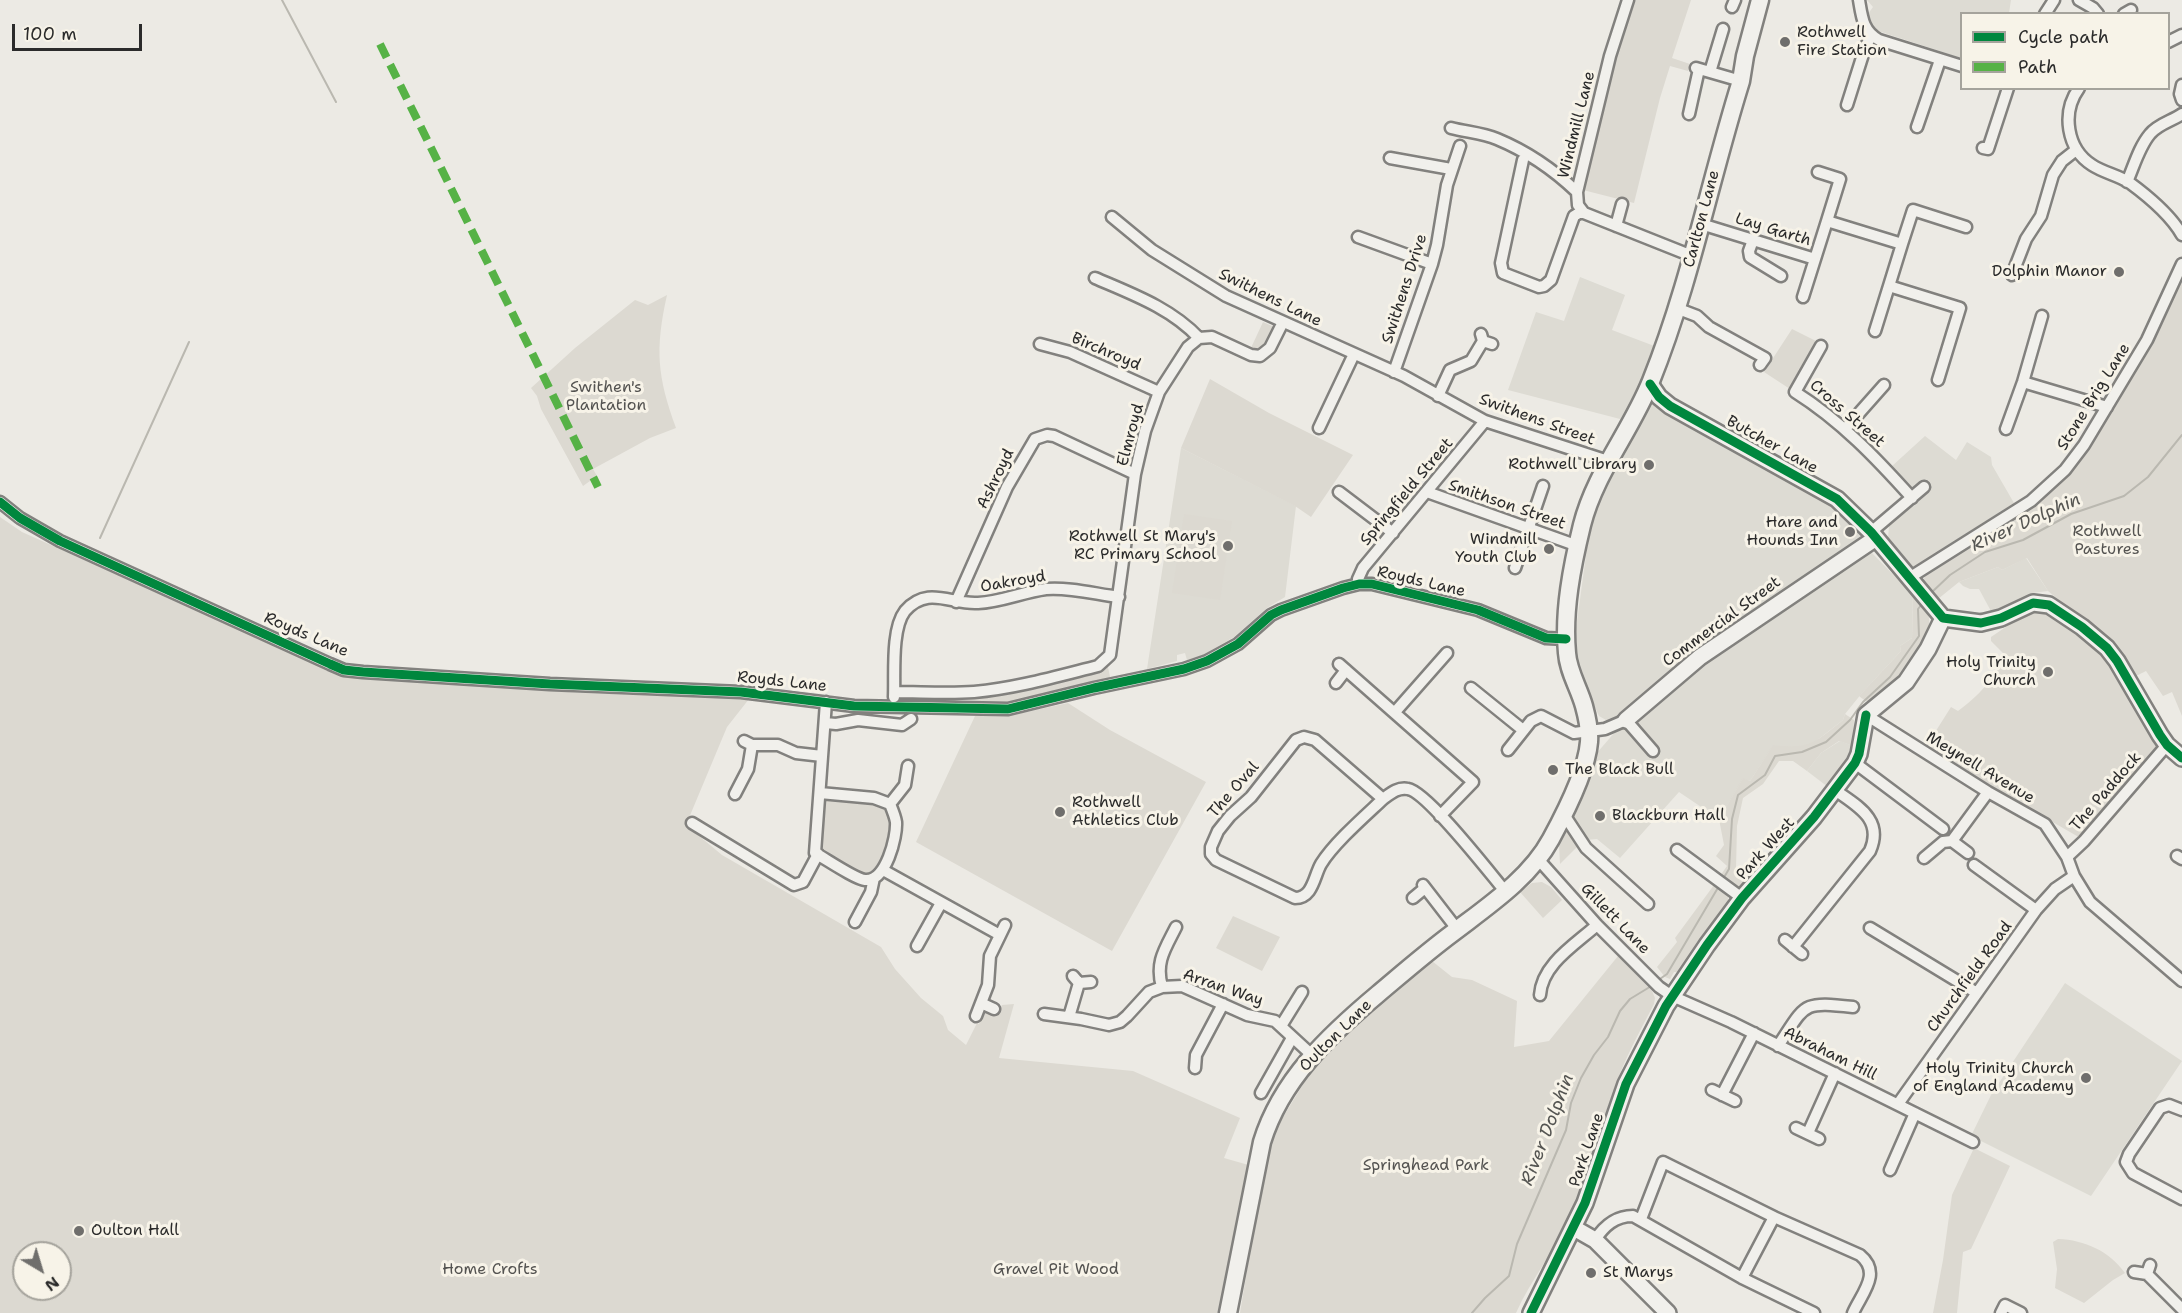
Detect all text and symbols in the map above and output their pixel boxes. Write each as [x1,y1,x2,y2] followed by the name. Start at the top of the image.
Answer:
[15,12,146,50] scale bar
[1960,12,2170,90] legend
[23,22,77,46] text: 100 m
[1797,23,1887,61] place label: Rothwell Fire Station
[2018,25,2109,49] text: Cycle path
[1778,35,1792,49] marker: Rothwell Fire Station
[2018,55,2057,79] text: Path
[1554,69,1600,181] street label: Windmill Lane
[1680,168,1724,270] street label: Carlton Lane
[1733,209,1813,251] street label: Lay Garth
[1378,232,1432,346] street label: Swithens Drive
[1992,262,2107,282] place label: Dolphin Manor
[1215,265,1325,331] street label: Swithens Lane
[2112,265,2126,279] marker: Dolphin Manor
[1068,329,1144,375] street label: Birchroyd
[2053,340,2135,454] street label: Stone Brig Lane
[1805,376,1889,452] street label: Cross Street
[566,378,646,416] park label: Swithen's Plantation
[1476,390,1598,450] street label: Swithens Street
[1113,402,1149,468] street label: Elmroyd
[1723,412,1821,478] street label: Butcher Lane
[1356,434,1458,550] street label: Springfield Street
[973,446,1019,512] street label: Ashroyd
[1508,455,1637,475] place label: Rothwell Library
[1642,458,1656,472] marker: Rothwell Library
[1446,476,1568,534] street label: Smithson Street
[1968,489,2084,557] water label: River Dolphin
[1746,513,1838,551] place label: Hare and Hounds Inn
[2073,522,2141,560] park label: Rothwell Pastures
[1843,525,1857,539] marker: Hare and Hounds Inn
[1069,527,1216,565] place label: Rothwell St Mary's RC Primary School
[1455,530,1537,568] place label: Windmill Youth Club
[1221,539,1235,553] marker: Rothwell St Mary's RC Primary School
[1542,542,1556,556] marker: Windmill Youth Club
[1375,563,1467,601] street label: Royds Lane
[979,567,1047,597] street label: Oakroyd
[1659,573,1785,671] street label: Commercial Street
[261,609,351,661] street label: Royds Lane
[1946,653,2036,691] place label: Holy Trinity Church
[2041,665,2055,679] marker: Holy Trinity Church
[736,668,828,696] street label: Royds Lane
[1922,728,2038,808] street label: Meynell Avenue
[2066,749,2146,835] street label: The Paddock
[1204,758,1264,822] street label: The Oval
[1565,760,1674,780] place label: The Black Bull
[1546,763,1560,777] marker: The Black Bull
[1072,793,1179,831] place label: Rothwell Athletics Club
[1053,805,1067,819] marker: Rothwell Athletics Club
[1612,806,1725,826] place label: Blackburn Hall
[1593,809,1607,823] marker: Blackburn Hall
[1733,814,1799,884] street label: Park West
[1576,879,1654,959] street label: Gillett Lane
[1923,918,2017,1036] street label: Churchfield Road
[1180,965,1266,1011] street label: Arran Way
[1296,996,1376,1076] street label: Oulton Lane
[1780,1023,1880,1085] street label: Abraham Hill
[1913,1059,2074,1097] place label: Holy Trinity Church of England Academy
[1517,1071,1579,1189] water label: River Dolphin
[2079,1071,2093,1085] marker: Holy Trinity Church of England Academy
[1565,1110,1609,1190] street label: Park Lane
[1363,1156,1489,1176] park label: Springhead Park
[91,1221,179,1241] place label: Oulton Hall
[72,1224,86,1238] marker: Oulton Hall
[12,1241,72,1301] north arrow
[442,1260,538,1280] park label: Home Crofts
[993,1260,1119,1280] park label: Gravel Pit Wood
[1603,1263,1673,1283] place label: St Marys
[1584,1266,1598,1280] marker: St Marys
[41,1272,64,1296] text: N

